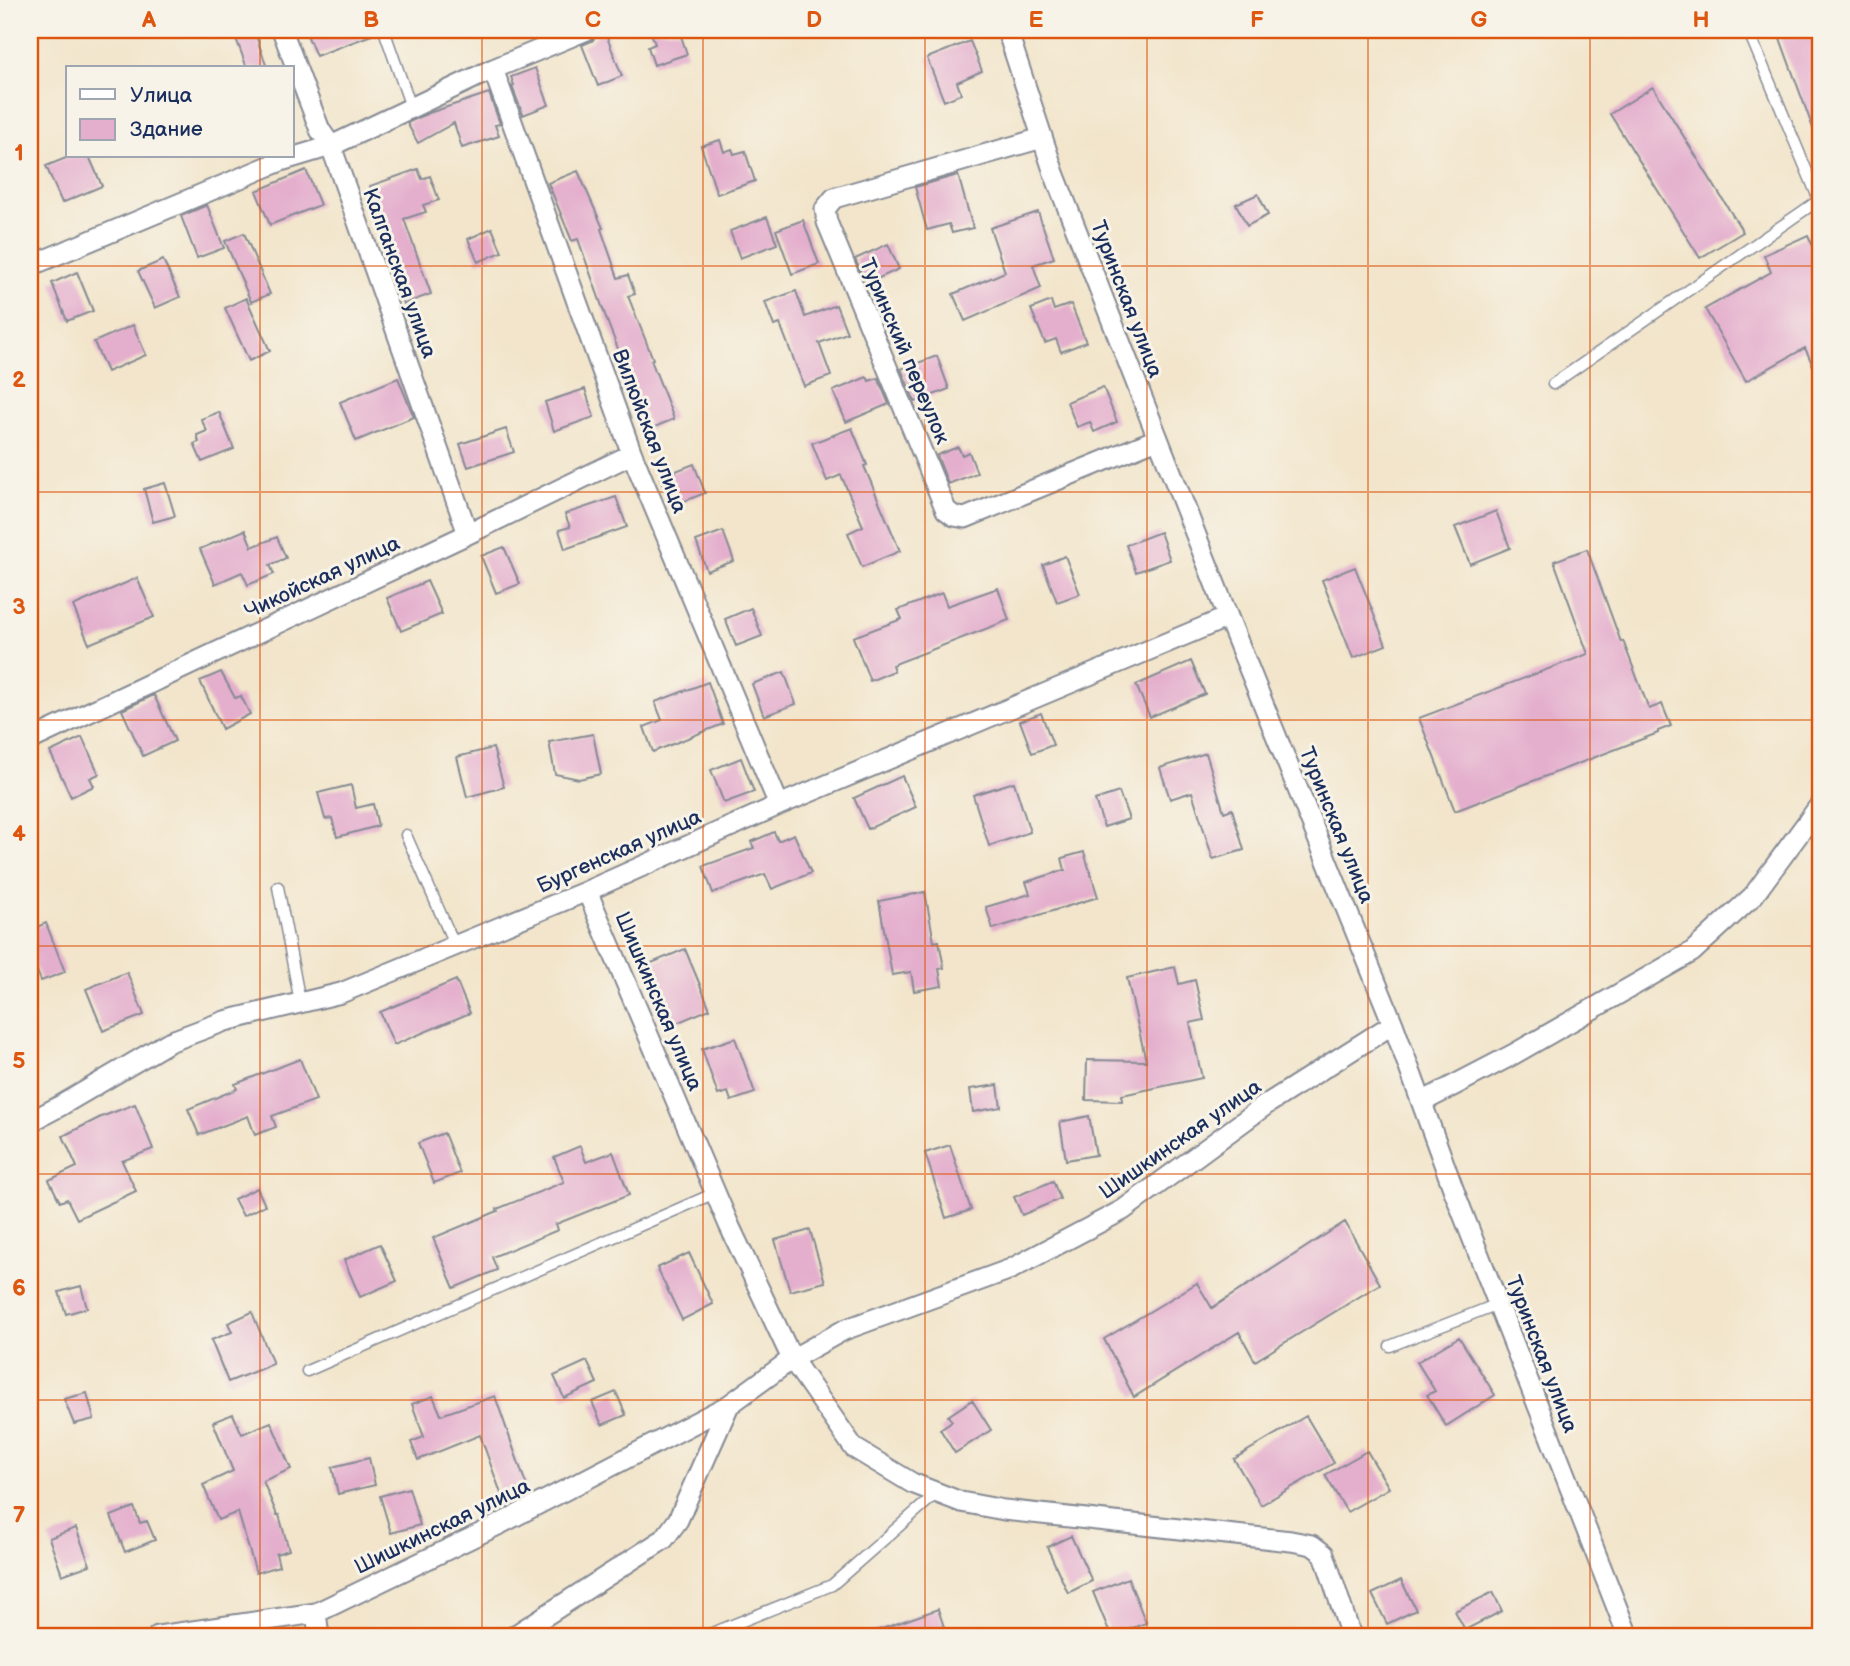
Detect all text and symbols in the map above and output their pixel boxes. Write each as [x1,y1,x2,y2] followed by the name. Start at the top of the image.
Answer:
[141,6,157,34] text: A
[363,6,379,34] text: B
[585,6,601,34] text: C
[806,6,822,34] text: D
[1029,6,1044,34] text: E
[1250,6,1264,34] text: F
[1471,6,1488,34] text: G
[1692,6,1710,34] text: H
[66,66,294,158] legend
[130,83,193,108] text: Улица
[130,117,203,142] text: Здание
[14,139,24,167] text: 1
[357,185,442,362] street label: Калганская улица
[1085,217,1168,382] street label: Туринская улица
[854,255,955,448] street label: Туринский переулок
[607,346,693,517] street label: Вилюйская улица
[12,366,26,394] text: 2
[241,530,404,624] street label: Чикойская улица
[12,593,26,621] text: 3
[1294,743,1379,908] street label: Туринская улица
[533,804,706,899] street label: Бургенская улица
[12,820,26,848] text: 4
[610,908,708,1095] street label: Шишкинская улица
[12,1047,26,1075] text: 5
[1094,1074,1267,1205] street label: Шишкинская улица
[1500,1272,1583,1437] street label: Туринская улица
[12,1274,26,1302] text: 6
[350,1473,535,1580] street label: Шишкинская улица
[13,1501,26,1529] text: 7

